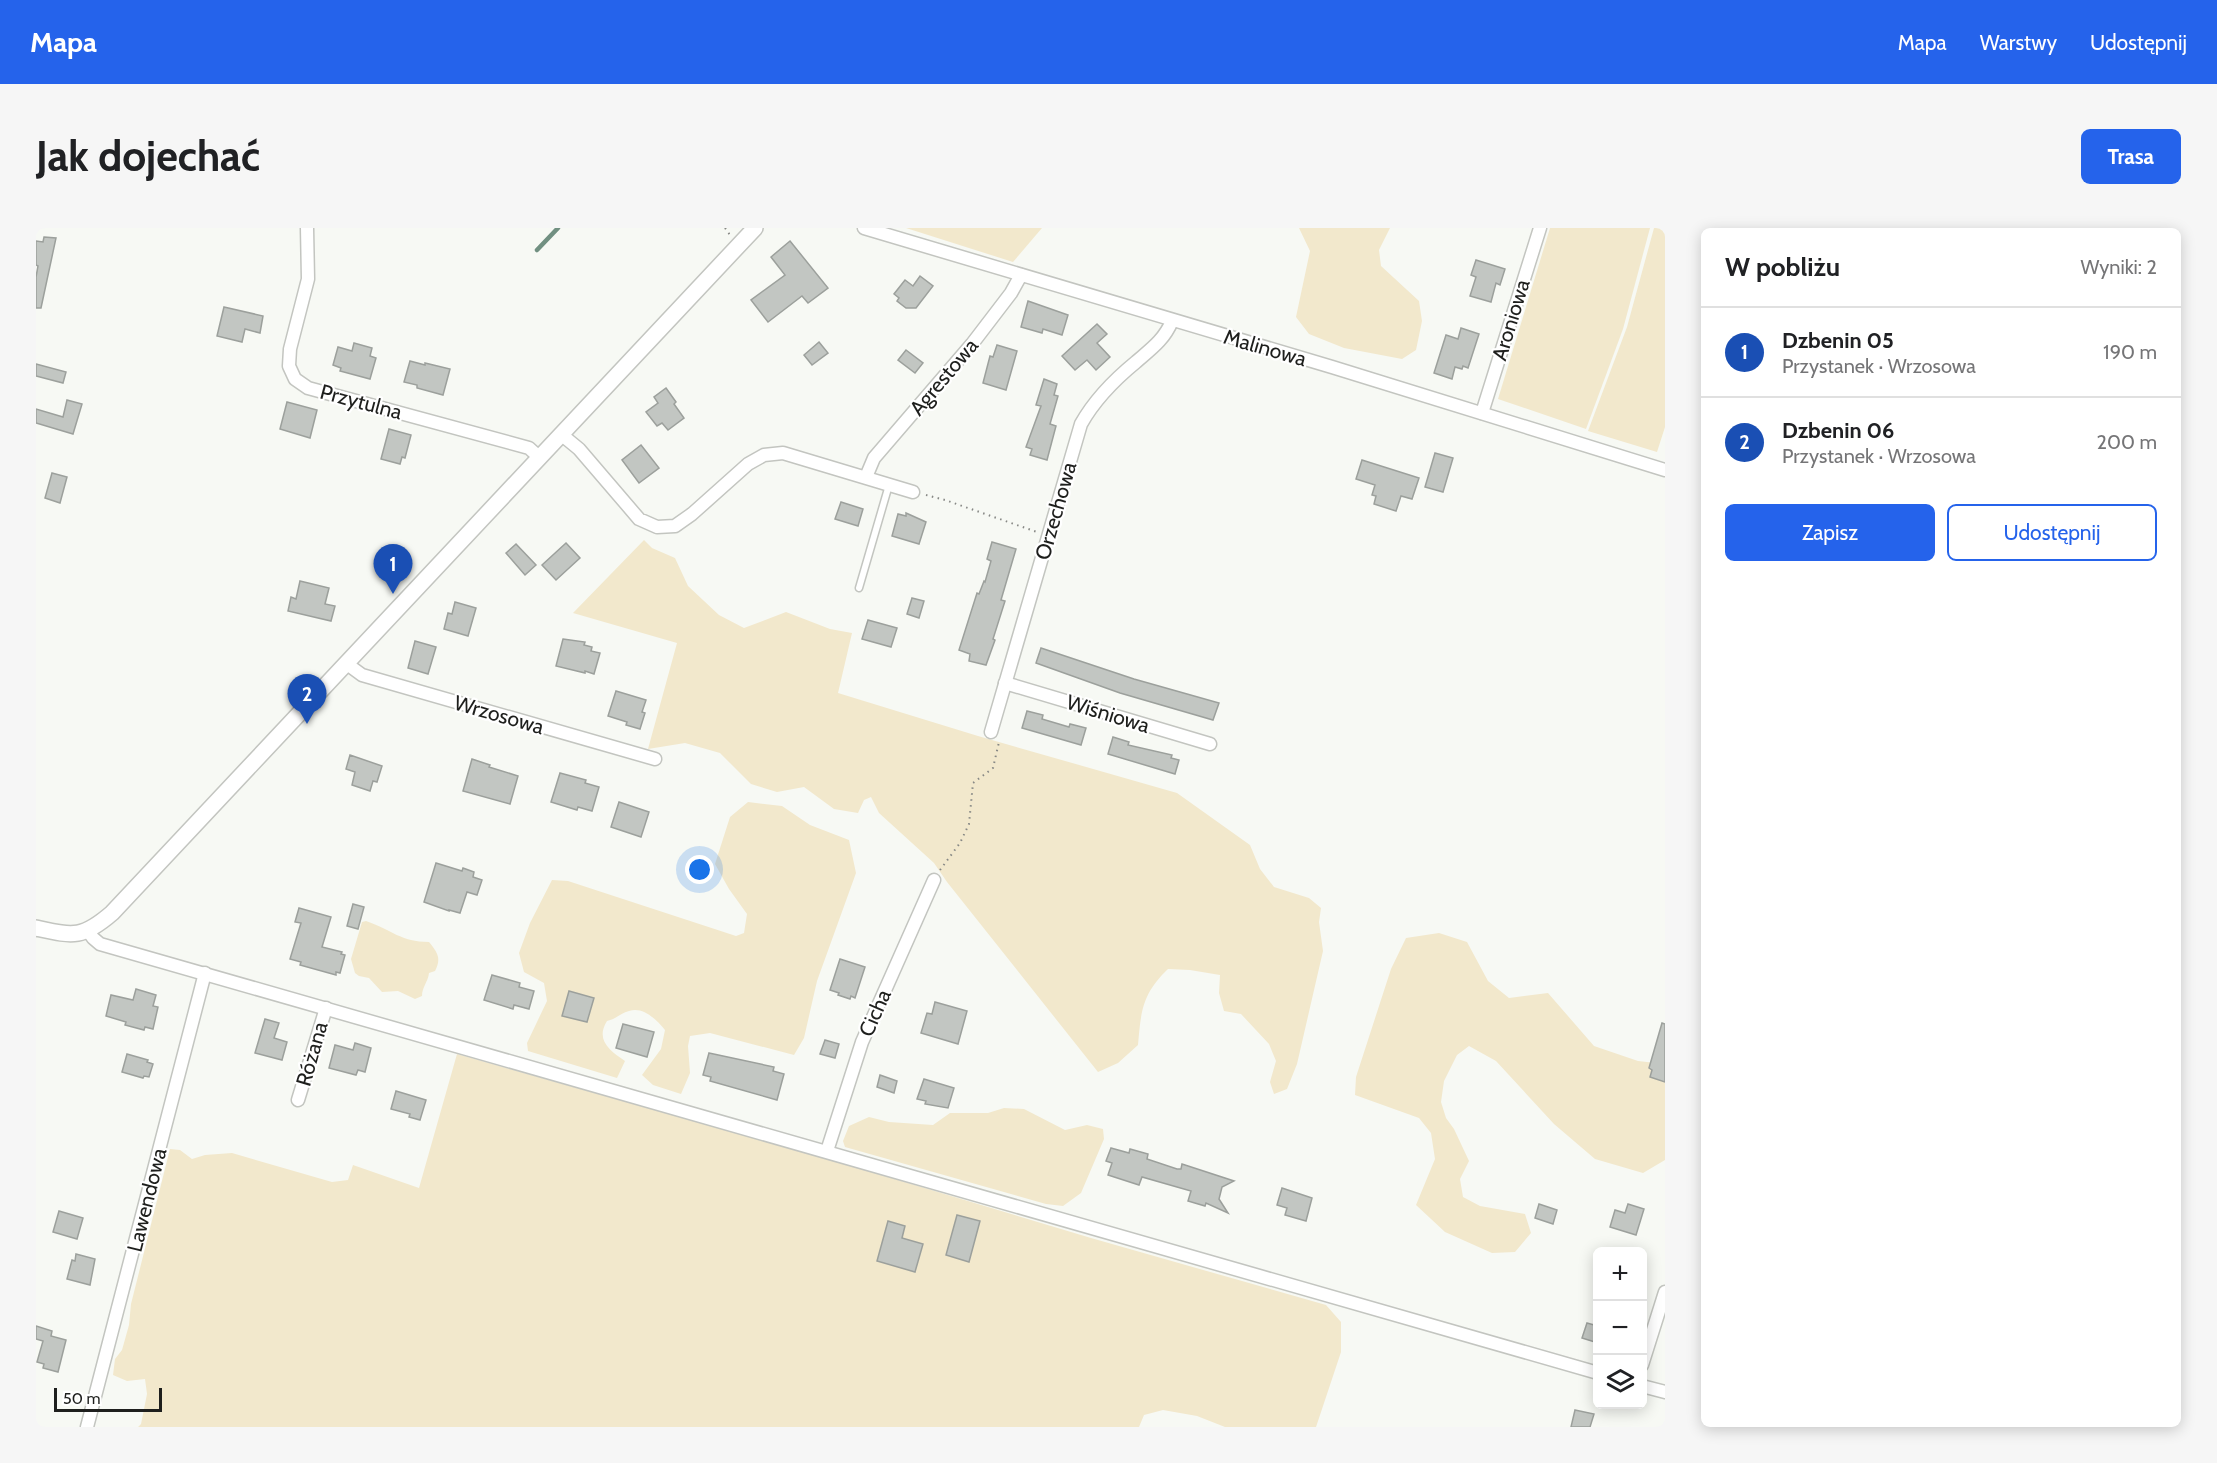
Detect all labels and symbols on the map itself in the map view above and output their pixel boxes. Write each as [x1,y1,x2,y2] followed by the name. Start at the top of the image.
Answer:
[1486,276,1535,364] street label: Aroniowa
[1221,324,1309,371] street label: Malinowa
[904,333,983,420] street label: Agrestowa
[317,379,405,424] street label: Przytulna
[1030,459,1081,563] street label: Orzechowa
[374,544,412,594] pin: 1
[288,674,326,724] pin: 2
[1063,689,1153,738] street label: Wiśniowa
[451,690,547,739] street label: Wrzosowa
[685,855,714,884] your location
[853,985,896,1040] street label: Cicha
[290,1019,333,1089] street label: Różana
[122,1145,171,1254] street label: Lawendowa
[54,1385,162,1412] scale bar

